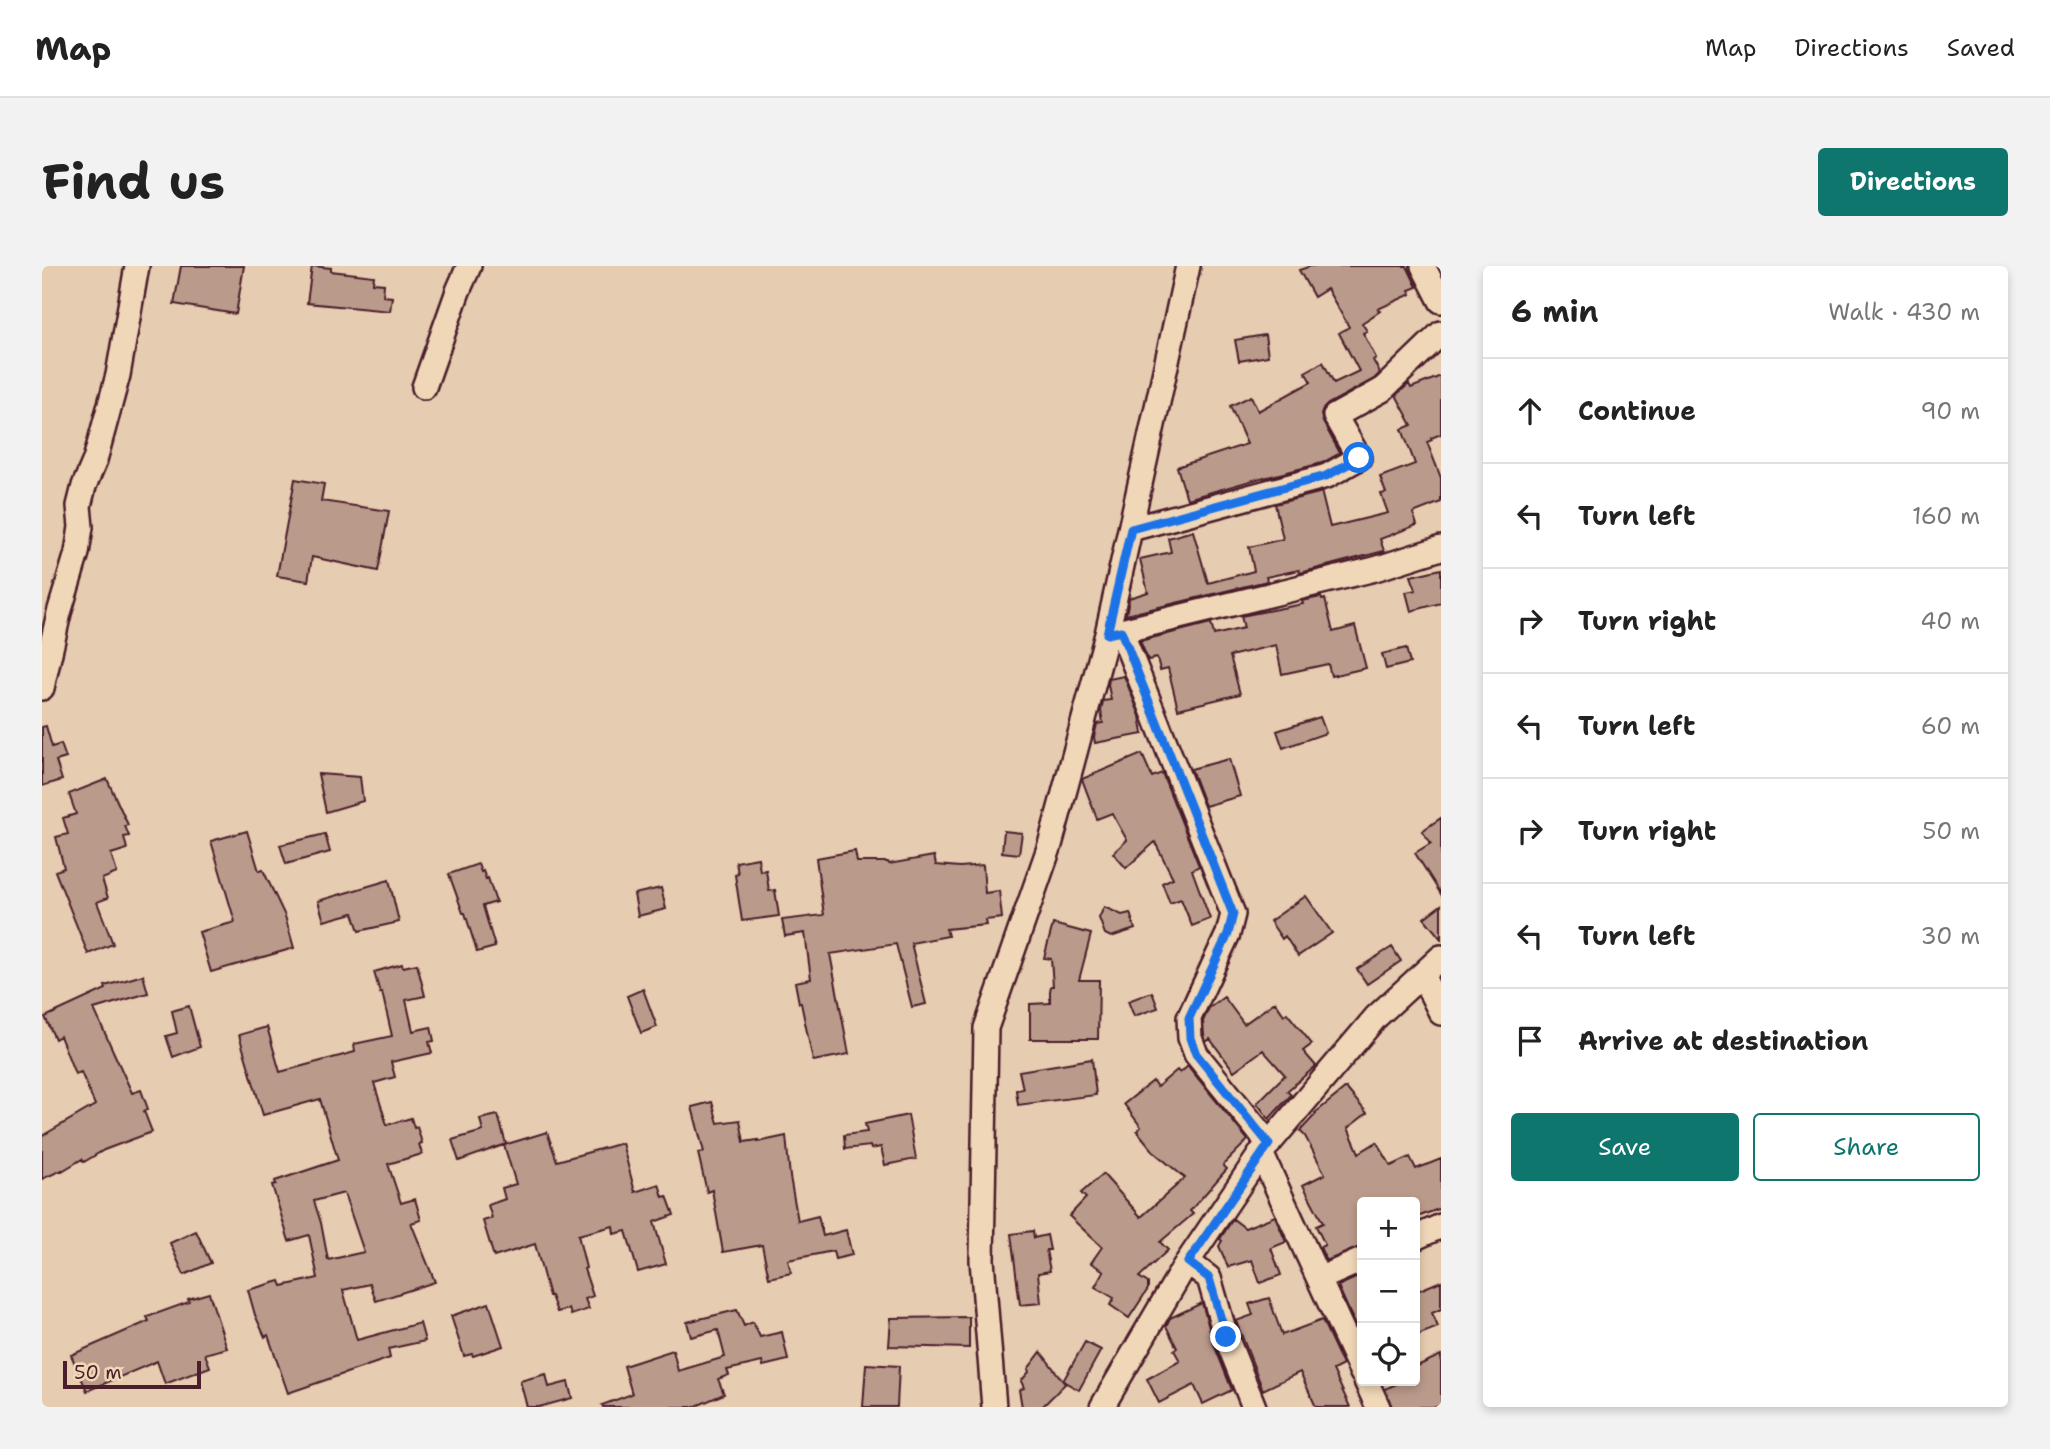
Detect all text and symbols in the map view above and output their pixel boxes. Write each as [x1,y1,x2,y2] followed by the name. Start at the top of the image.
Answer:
[35,26,111,71] text: Map
[1705,32,1756,64] text: Map
[1794,32,1909,64] text: Directions
[1947,32,2015,64] text: Saved
[1818,148,2008,216] button: Directions
[42,149,225,215] text: Find us
[1511,291,1598,332] text: 6 min
[1828,297,1980,327] text: Walk · 430 m
[1511,392,1549,430] icon: ahead
[1578,393,1696,428] text: Continue
[1920,396,1980,426] text: 90 m
[1343,442,1374,473] route start
[1511,497,1549,535] icon: left
[1578,498,1695,533] text: Turn left
[1912,501,1980,531] text: 160 m
[1511,602,1549,640] icon: right
[1578,603,1716,638] text: Turn right
[1920,606,1980,636] text: 40 m
[1511,707,1549,745] icon: left
[1578,708,1695,743] text: Turn left
[1921,711,1980,741] text: 60 m
[1511,812,1549,850] icon: right
[1578,813,1716,848] text: Turn right
[1922,816,1980,846] text: 50 m
[1511,917,1549,955] icon: left
[1578,918,1695,953] text: Turn left
[1921,921,1980,951] text: 30 m
[1511,1022,1549,1060] icon: arrive
[1578,1023,1868,1058] text: Arrive at destination
[1511,1113,1739,1181] button: Save
[1753,1113,1980,1181] button: Share
[1357,1197,1420,1386] map controls
[1357,1197,1420,1260] button: +
[1357,1260,1420,1323] button: −
[1210,1321,1241,1352] route end
[1357,1323,1420,1386] button: locate
[63,1358,201,1390] scale bar
[74,1360,122,1385] text: 50 m

